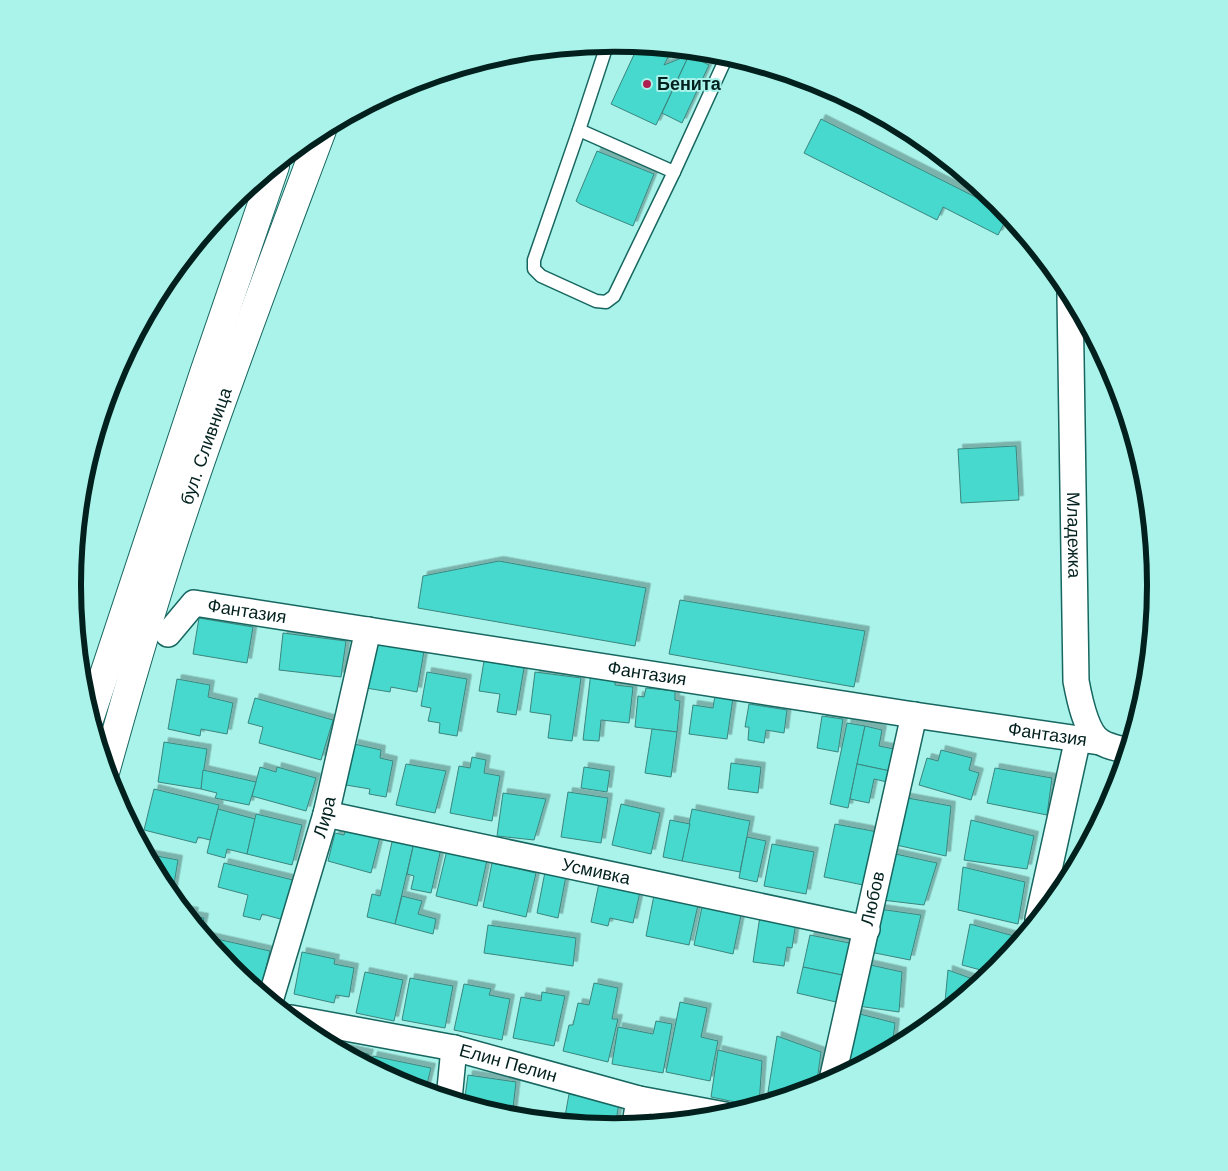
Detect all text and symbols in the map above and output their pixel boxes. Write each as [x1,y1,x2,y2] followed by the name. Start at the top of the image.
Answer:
[657,74,722,94] place label: Бенита
[641,78,653,90] marker: Бенита
[176,384,236,507] street label: бул. Сливница
[1063,492,1084,579] street label: Младежка
[206,595,288,627] street label: Фантазия
[606,657,688,689] street label: Фантазия
[1007,719,1088,750] street label: Фантазия
[309,794,340,840] street label: Лира
[560,854,633,889] street label: Усмивка
[857,869,889,928] street label: Любов
[457,1040,559,1086] street label: Елин Пелин

